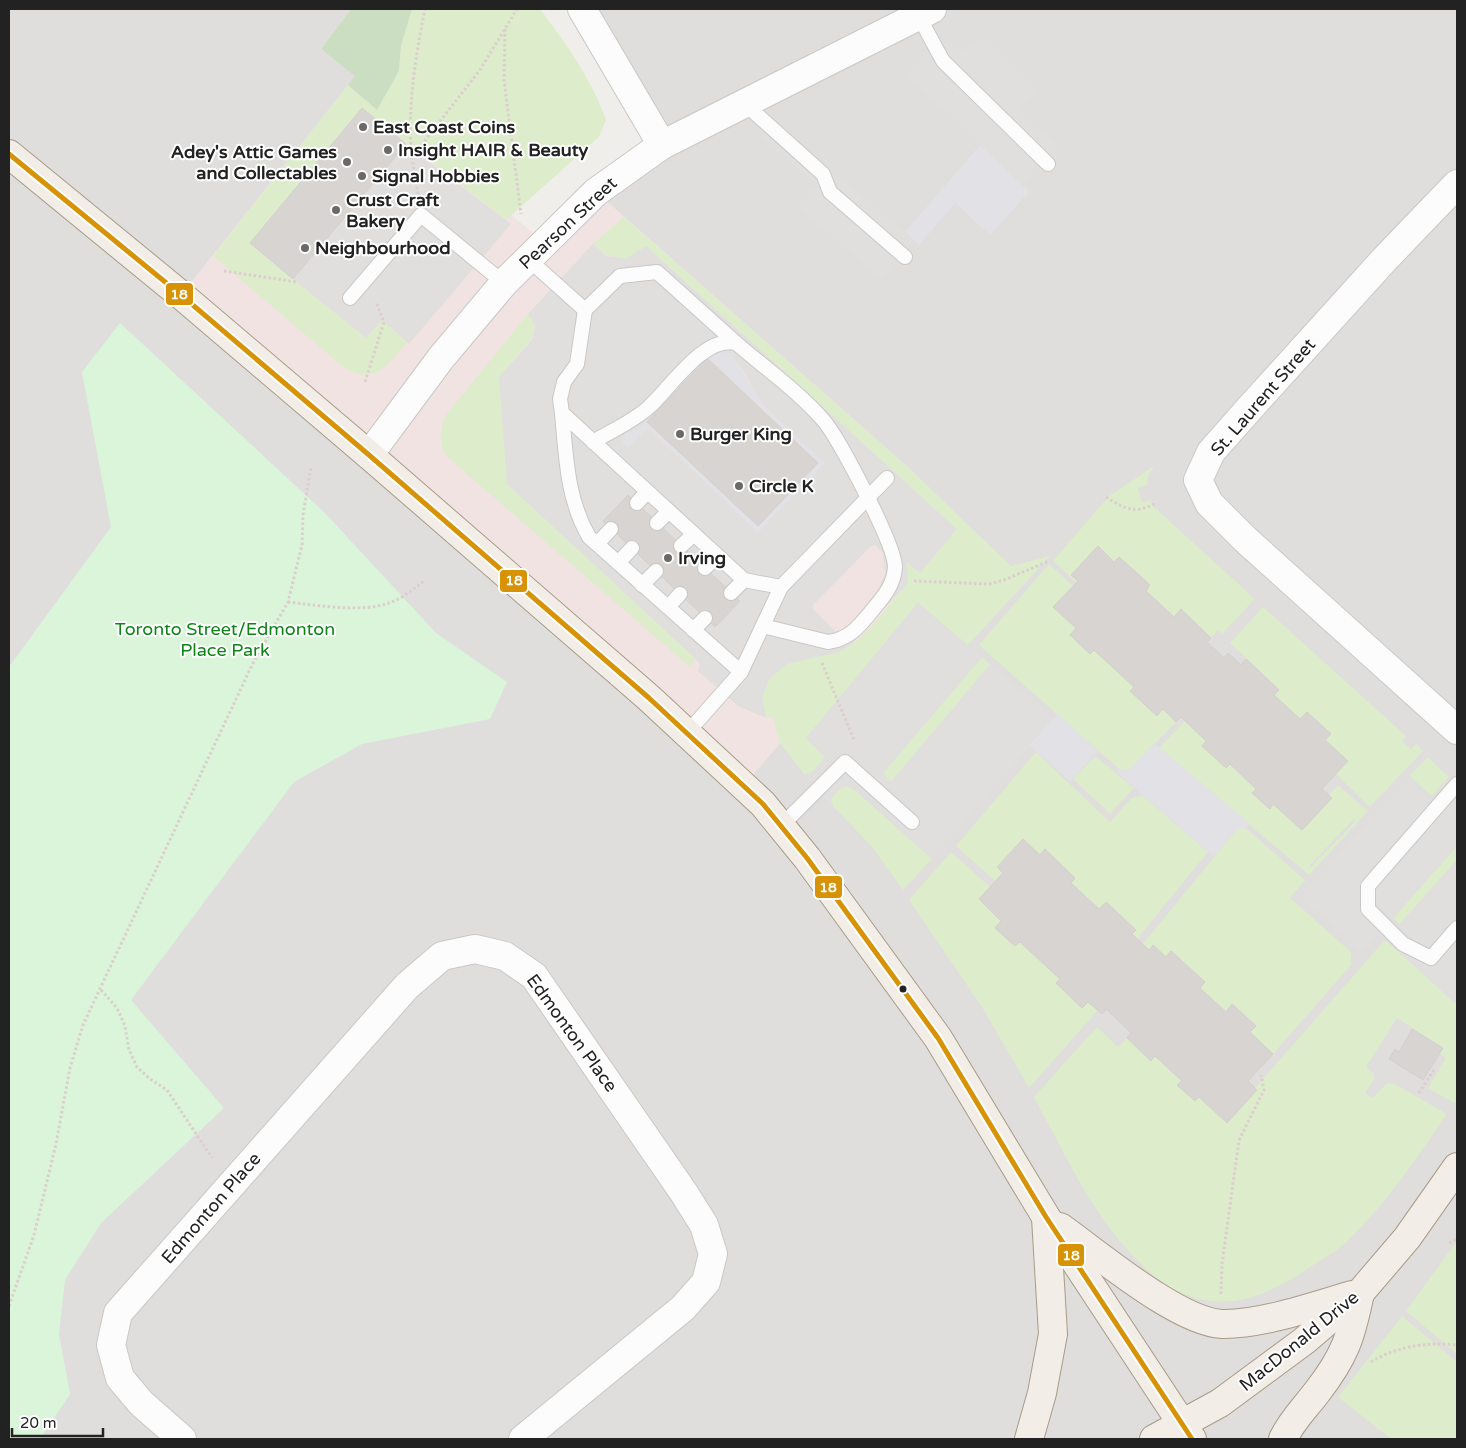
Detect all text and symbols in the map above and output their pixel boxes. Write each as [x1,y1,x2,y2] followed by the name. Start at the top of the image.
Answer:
[373,116,516,138] place label: East Coast Coins
[357,121,369,133] marker: East Coast Coins
[398,139,589,161] place label: Insight HAIR & Beauty
[171,141,337,184] place label: Adey's Attic Games and Collectables
[382,144,394,156] marker: Insight HAIR & Beauty
[341,156,353,168] marker: Adey's Attic Games and Collectables
[372,165,500,187] place label: Signal Hobbies
[356,170,368,182] marker: Signal Hobbies
[515,172,622,274] street label: Pearson Street
[346,189,439,232] place label: Crust Craft Bakery
[330,204,342,216] marker: Crust Craft Bakery
[315,237,451,259] place label: Neighbourhood
[299,242,311,254] marker: Neighbourhood
[165,282,194,306] line badge: 18
[170,286,188,303] text: 18
[1206,334,1320,460] street label: St. Laurent Street
[690,423,792,445] place label: Burger King
[674,428,686,440] marker: Burger King
[749,475,814,497] place label: Circle K
[733,480,745,492] marker: Circle K
[678,547,726,569] place label: Irving
[662,552,674,564] marker: Irving
[499,569,528,593] line badge: 18
[505,572,523,589] text: 18
[115,618,335,661] park label: Toronto Street/Edmonton Place Park
[814,875,843,899] line badge: 18
[819,879,837,896] text: 18
[522,970,622,1096] street label: Edmonton Place
[898,984,908,994] unlabelled marker
[157,1148,265,1268] street label: Edmonton Place
[1057,1243,1085,1267] line badge: 18
[1062,1247,1080,1264] text: 18
[1235,1286,1363,1396] street label: MacDonald Drive
[12,1406,104,1438] scale bar
[20,1414,57,1432] text: 20 m

